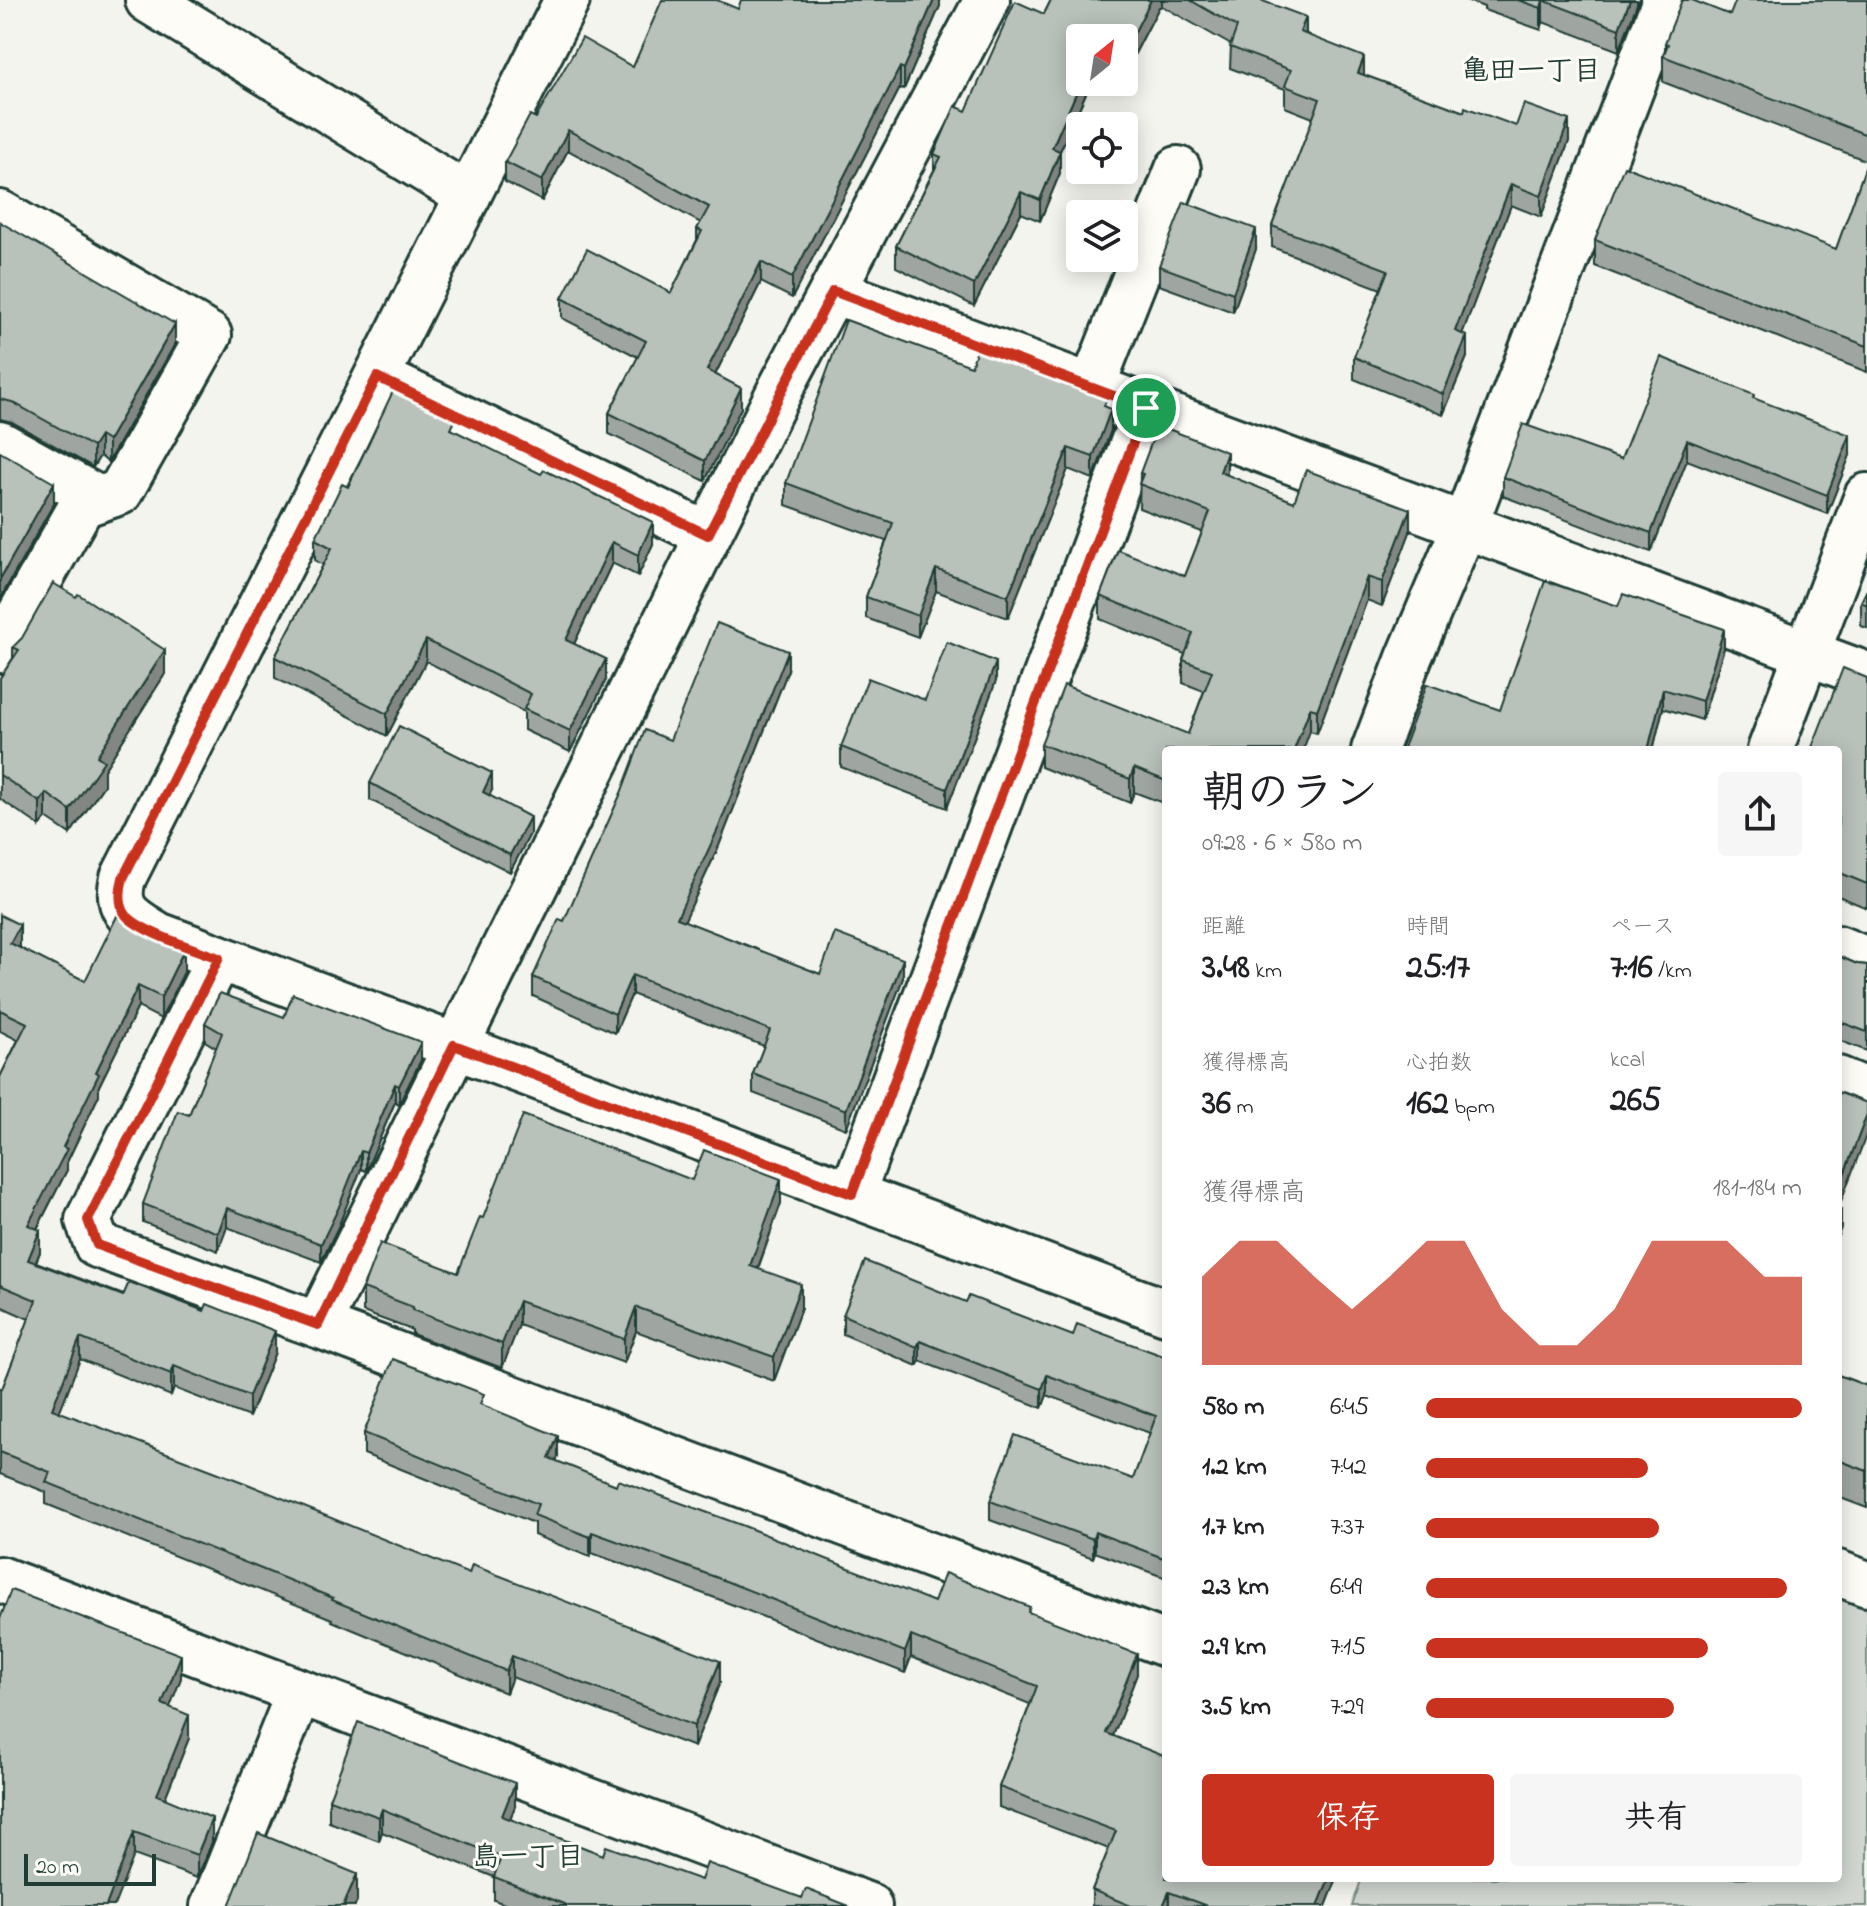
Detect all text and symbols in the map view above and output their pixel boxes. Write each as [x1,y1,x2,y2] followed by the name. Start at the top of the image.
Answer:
[1066,24,1138,96] north arrow
[1066,24,1138,272] map controls
[1461,52,1601,93] district label: 亀田一丁目
[1066,112,1138,184] button: locate
[1066,200,1138,272] button: layers
[1112,374,1180,442] pin
[1124,386,1168,430] icon: arrive
[1202,763,1378,827] text: 朝のラン
[1718,772,1802,856] button: share
[1202,825,1363,863] text: 09:28 · 6 × 580 m
[1202,912,1246,944] text: 距離
[1406,912,1450,944] text: 時間
[1610,912,1675,944] text: ペース
[1202,944,1250,994] text: 3.48
[1406,944,1470,994] text: 25:17
[1610,944,1653,994] text: 7:16
[1250,956,1282,988] text: km
[1653,956,1692,988] text: /km
[1610,1045,1645,1077] text: kcal
[1202,1048,1290,1080] text: 獲得標高
[1406,1048,1472,1080] text: 心拍数
[1610,1077,1661,1127] text: 265
[1202,1080,1231,1130] text: 36
[1406,1080,1449,1130] text: 162
[1231,1092,1254,1124] text: m
[1449,1092,1495,1124] text: bpm
[1713,1170,1802,1208] text: 181–184 m
[1202,1175,1306,1213] text: 獲得標高
[1202,1389,1265,1427] text: 580 m
[1330,1389,1369,1427] text: 6:45
[1202,1449,1267,1487] text: 1.2 km
[1330,1449,1367,1487] text: 7:42
[1202,1509,1264,1547] text: 1.7 km
[1330,1509,1364,1547] text: 7:37
[1202,1569,1269,1607] text: 2.3 km
[1330,1569,1362,1607] text: 6:49
[1202,1629,1266,1667] text: 2.9 km
[1330,1629,1366,1667] text: 7:15
[1202,1689,1271,1727] text: 3.5 km
[1330,1689,1364,1727] text: 7:29
[1202,1774,1494,1866] button: 保存
[1510,1774,1802,1866] button: 共有
[472,1838,584,1879] district label: 島一丁目
[24,1850,156,1886] scale bar
[36,1852,79,1884] text: 20 m

